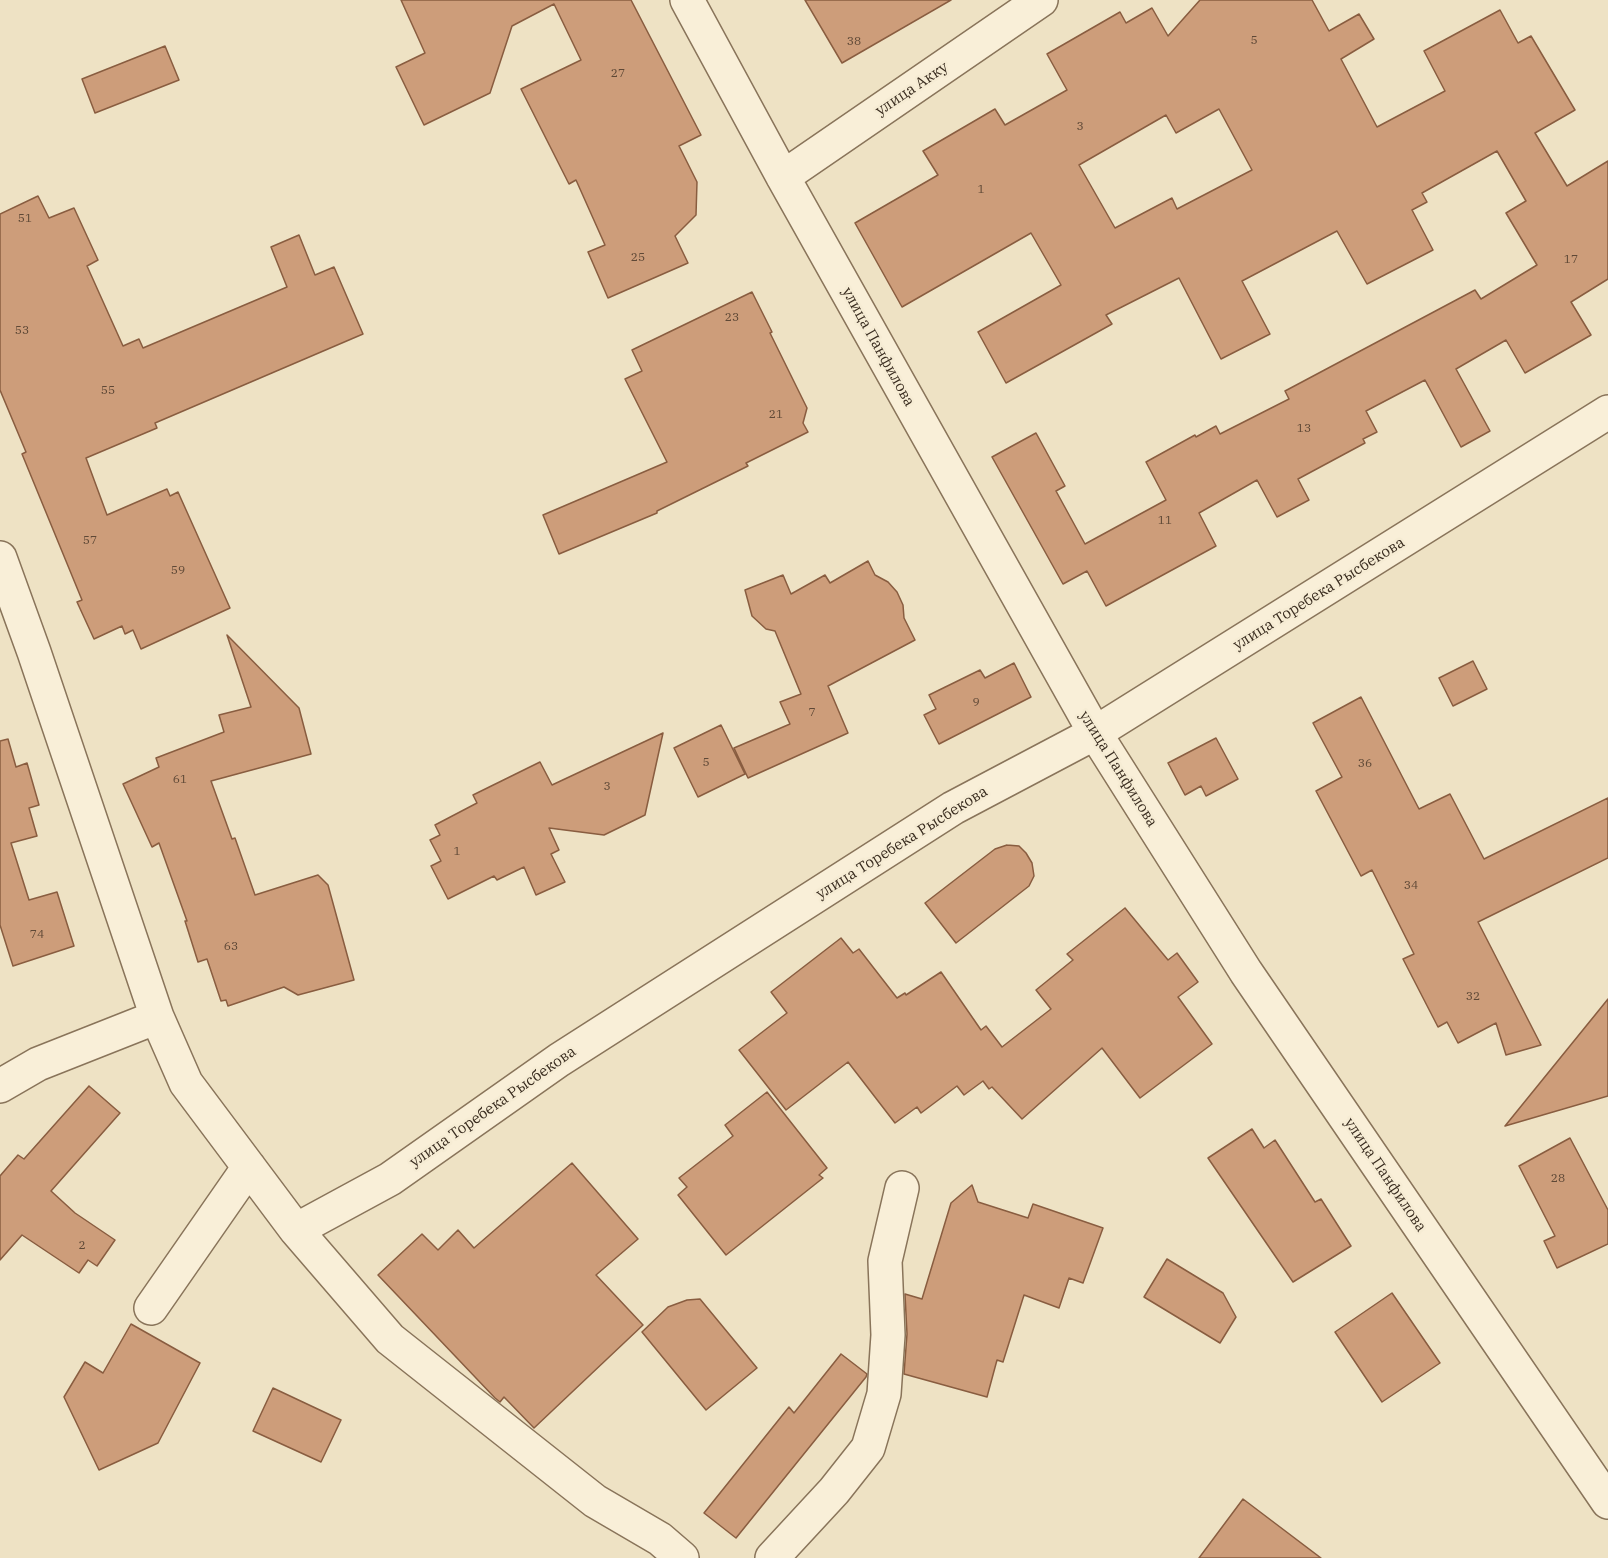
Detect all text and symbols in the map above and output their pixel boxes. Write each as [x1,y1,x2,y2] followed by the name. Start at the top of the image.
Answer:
[1250,34,1258,48] house number: 5
[847,35,861,49] house number: 38
[872,58,952,120] street label: улица Акку
[611,67,625,81] house number: 27
[1076,120,1084,134] house number: 3
[977,183,985,197] house number: 1
[18,212,32,226] house number: 51
[631,251,645,265] house number: 25
[1564,253,1578,267] house number: 17
[838,284,918,410] street label: улица Панфилова
[725,311,739,325] house number: 23
[15,324,29,338] house number: 53
[101,384,115,398] house number: 55
[769,408,783,422] house number: 21
[1297,422,1311,436] house number: 13
[1158,514,1172,528] house number: 11
[83,534,97,548] house number: 57
[1230,534,1408,654] street label: улица Торебека Рысбекова
[171,564,185,578] house number: 59
[972,696,980,710] house number: 9
[808,706,816,720] house number: 7
[1075,708,1161,830] street label: улица Панфилова
[702,756,710,770] house number: 5
[1358,757,1372,771] house number: 36
[173,773,187,787] house number: 61
[603,780,611,794] house number: 3
[813,783,991,903] street label: улица Торебека Рысбекова
[453,845,461,859] house number: 1
[1404,879,1418,893] house number: 34
[30,928,44,942] house number: 74
[224,940,238,954] house number: 63
[1466,990,1480,1004] house number: 32
[406,1043,580,1171] street label: улица Торебека Рысбекова
[1340,1115,1430,1235] street label: улица Панфилова
[1551,1172,1565,1186] house number: 28
[78,1239,86,1253] house number: 2

